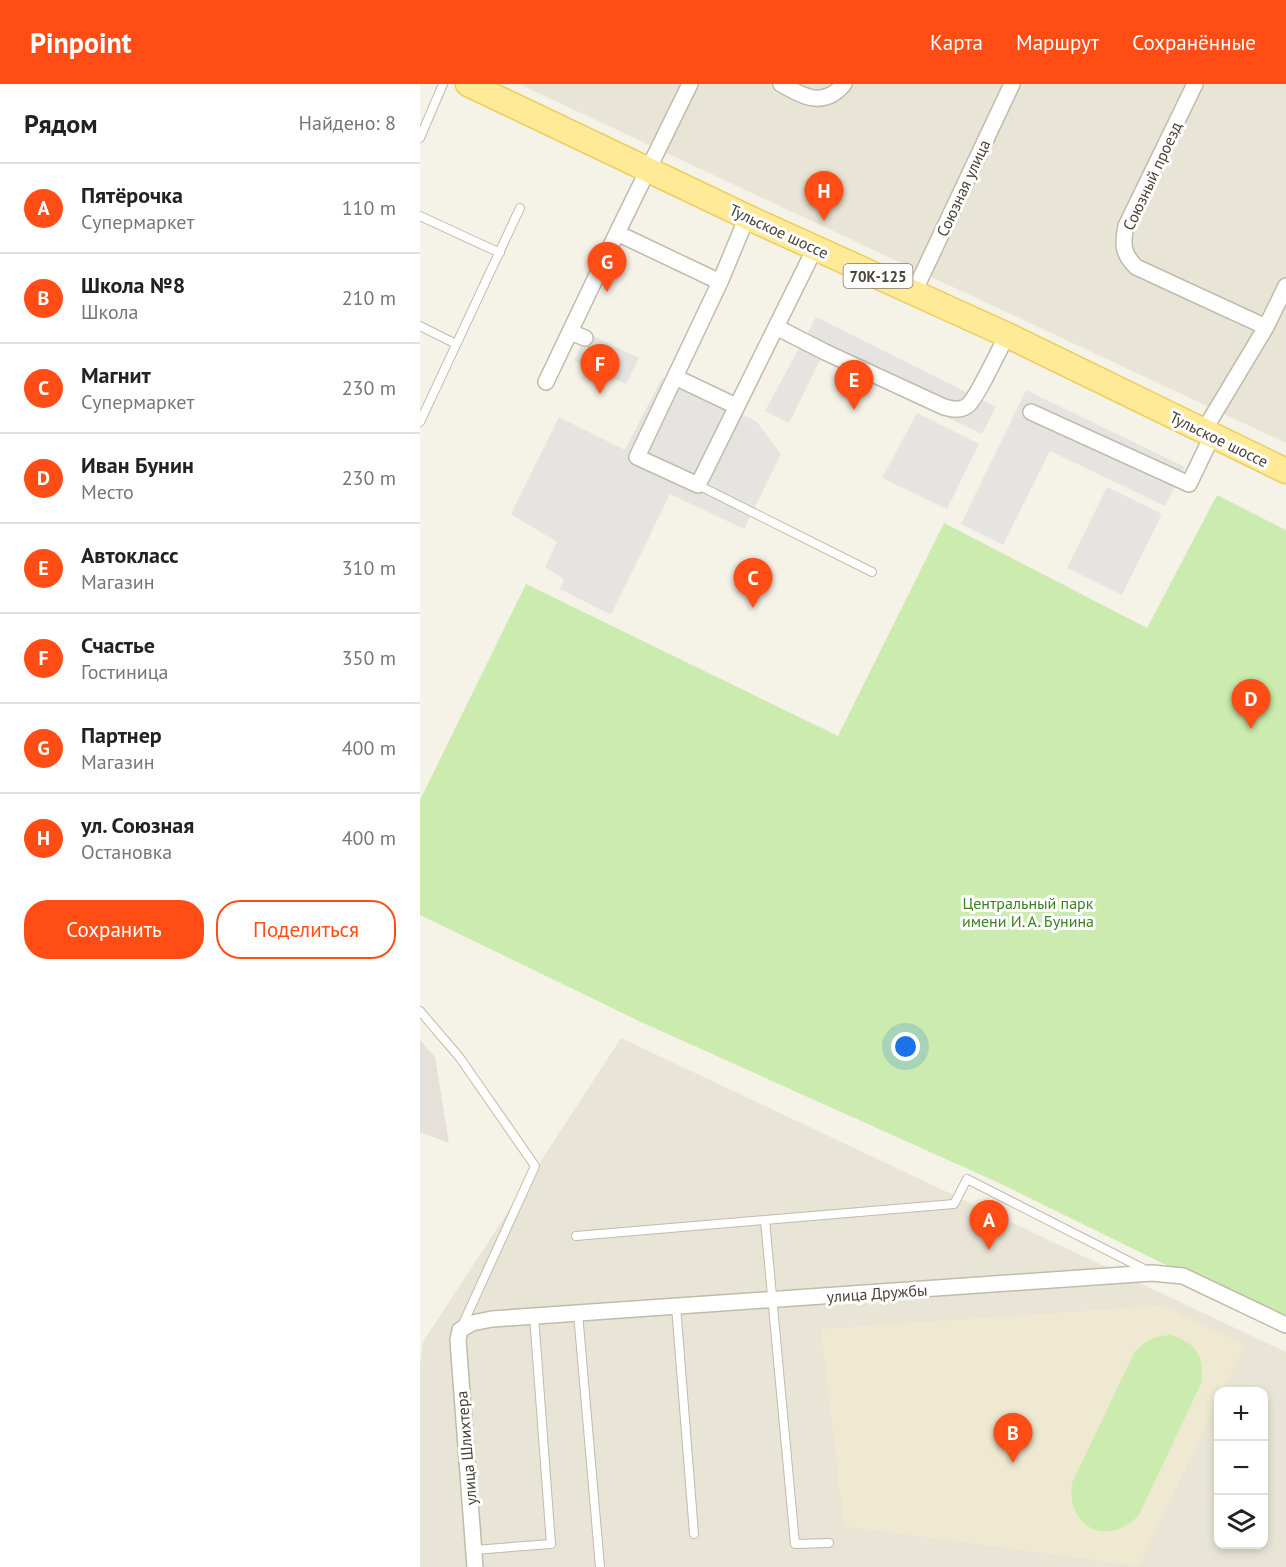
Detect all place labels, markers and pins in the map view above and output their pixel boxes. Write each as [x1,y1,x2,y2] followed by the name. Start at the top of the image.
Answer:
[804,172,844,221] pin: H
[588,242,627,292] pin: G
[580,344,620,394] pin: F
[834,360,874,410] pin: E
[734,558,772,608] pin: C
[1232,680,1270,729] pin: D
[970,1200,1008,1250] pin: A
[994,1414,1032,1463] pin: B

